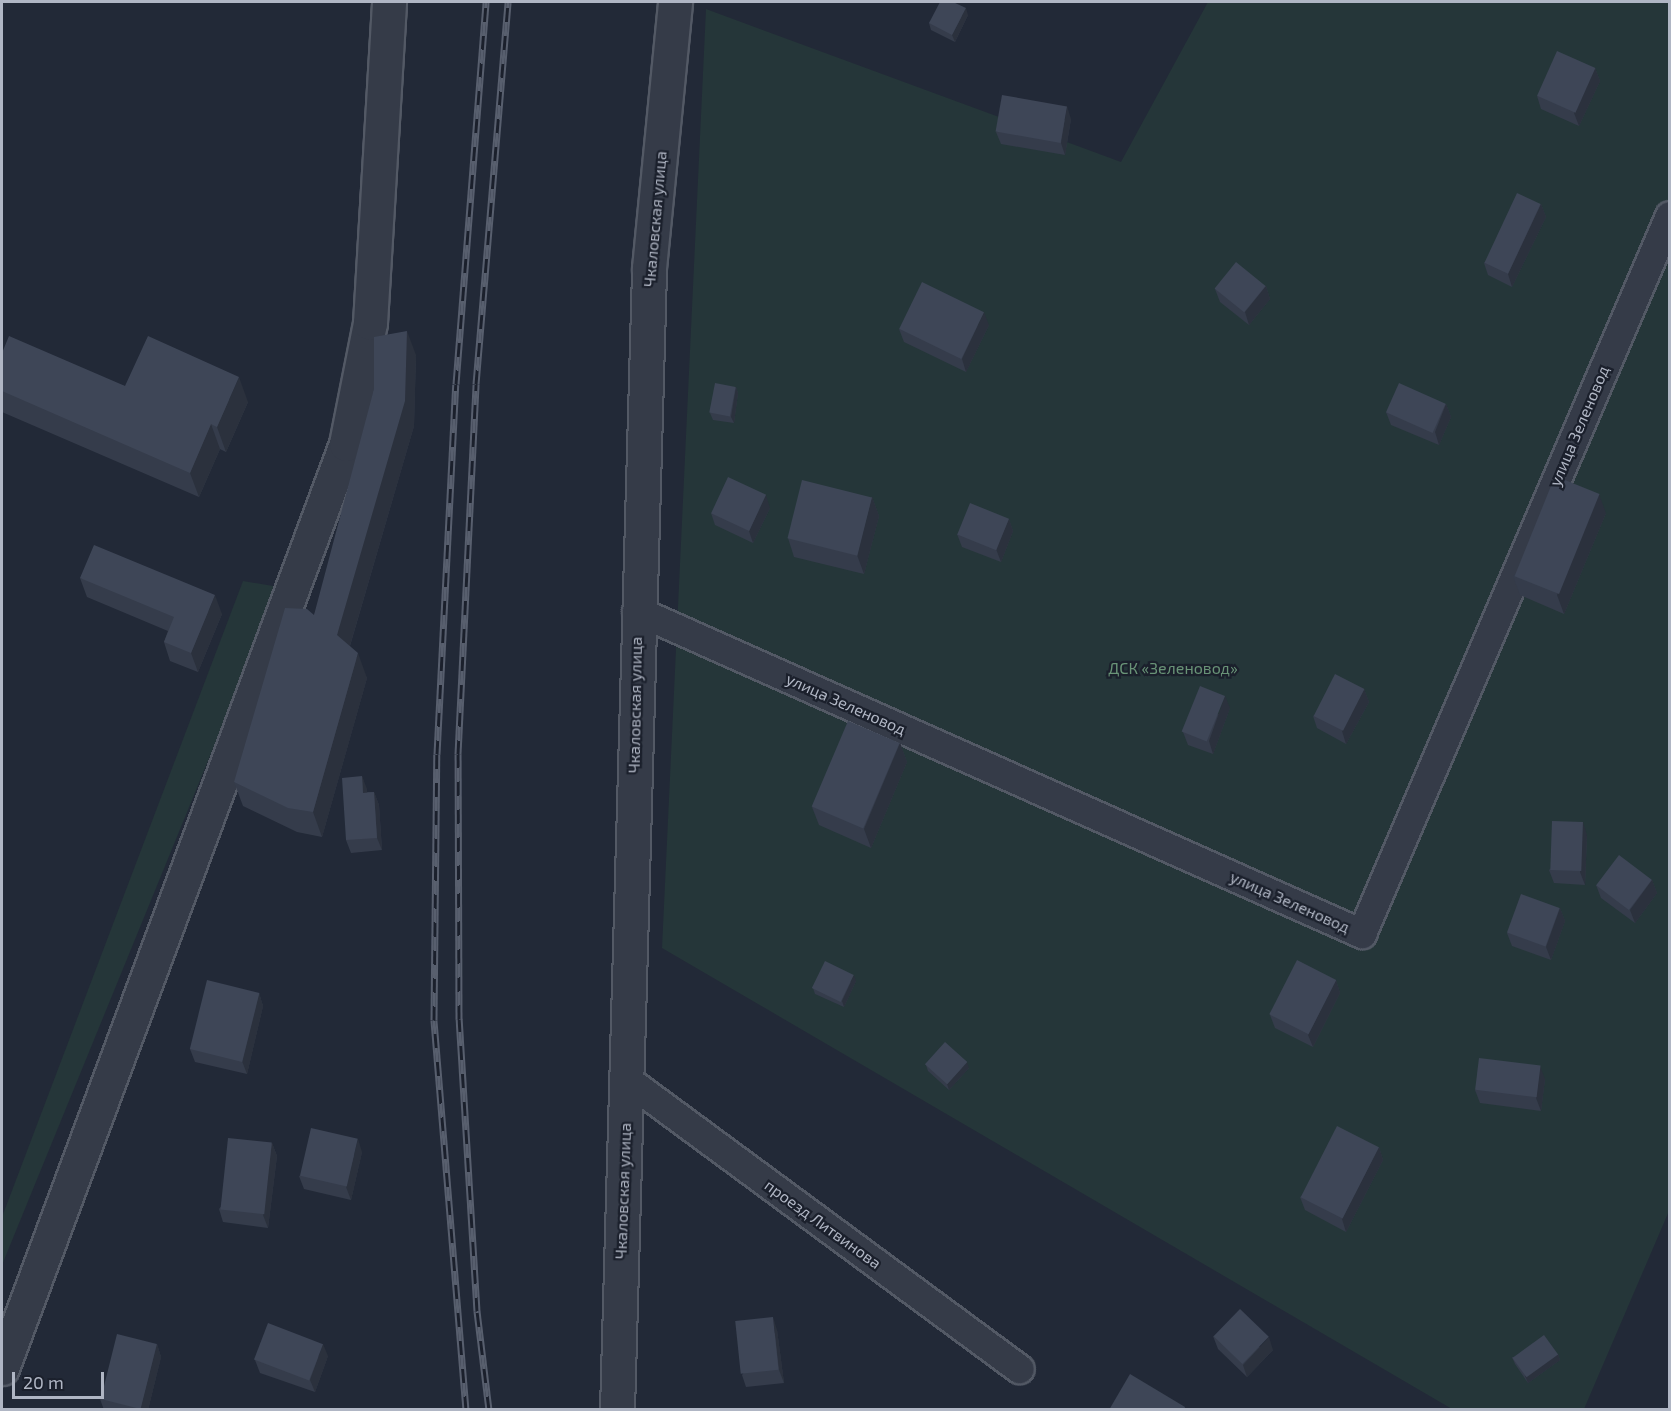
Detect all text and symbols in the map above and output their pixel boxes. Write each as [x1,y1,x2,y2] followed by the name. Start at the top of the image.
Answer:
[639,150,671,288] street label: Чкаловская улица
[1545,363,1613,489] street label: улица Зеленовод
[624,637,646,773] street label: Чкаловская улица
[1108,658,1238,678] park label: ДСК «Зеленовод»
[783,669,909,739] street label: улица Зеленовод
[1227,867,1353,937] street label: улица Зеленовод
[611,1122,635,1260] street label: Чкаловская улица
[761,1175,885,1273] street label: проезд Литвинова
[15,1360,106,1398] scale bar
[23,1371,64,1393] text: 20 m

